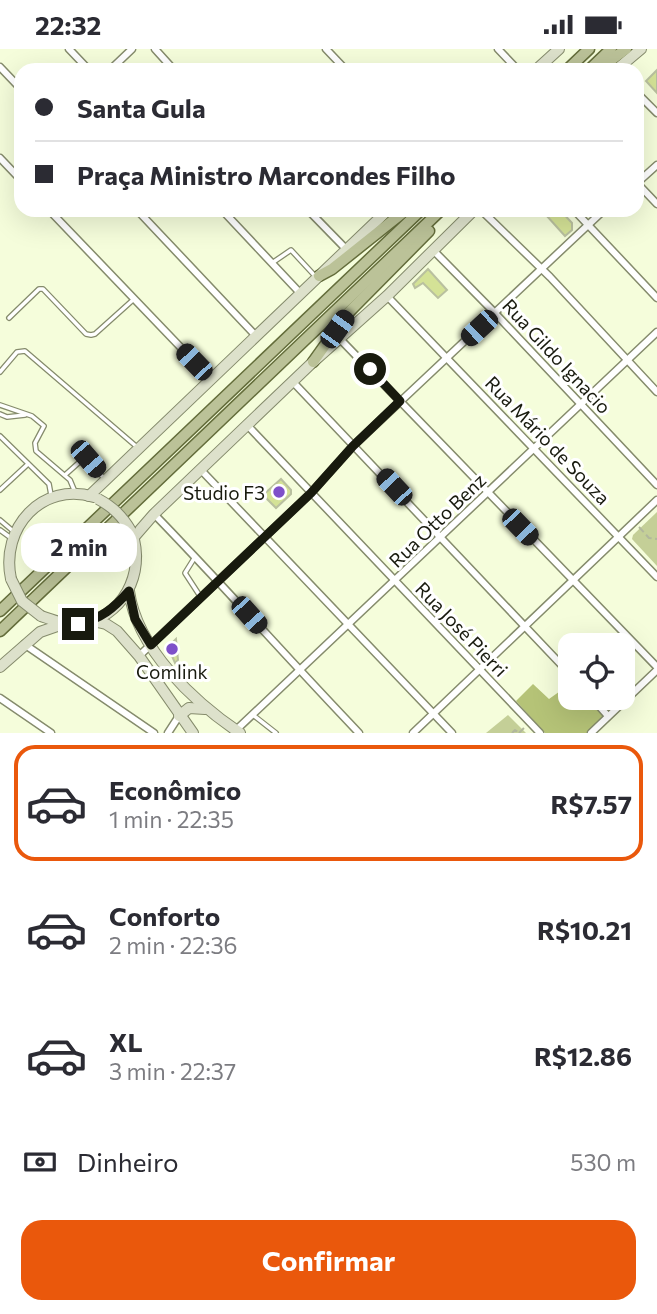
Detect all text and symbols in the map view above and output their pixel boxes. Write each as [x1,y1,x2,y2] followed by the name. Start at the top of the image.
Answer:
[35,9,101,40] text: 22:32
[77,92,206,123] text: Santa Gula
[77,159,456,190] text: Praça Ministro Marcondes Filho
[498,294,616,418] street label: Rua Gildo Ignacio
[317,306,358,352] car
[457,306,502,350] car
[172,340,217,384] car
[354,353,386,385] route start
[481,371,615,509] street label: Rua Mário de Souza
[67,436,110,482] car
[372,464,417,510] car
[384,468,490,572] street label: Rua Otto Benz
[183,481,265,504] place label: Studio F3
[271,484,287,500] marker: Studio F3
[498,505,543,549] car
[20,523,136,571] callout: 2 min
[50,533,108,561] text: 2 min
[411,577,513,681] street label: Rua José Pierri
[228,592,271,638] car
[62,608,94,640] route end
[558,633,635,710] map controls
[558,633,635,710] button: locate
[164,641,180,657] marker: Comlink
[136,660,208,683] place label: Comlink
[25,772,88,835] icon: car
[109,774,241,805] text: Econômico
[551,788,632,819] text: R$7.57
[109,805,234,833] text: 1 min · 22:35
[25,898,88,961] icon: car
[109,900,220,931] text: Conforto
[537,914,632,945] text: R$10.21
[109,931,238,959] text: 2 min · 22:36
[25,1024,88,1087] icon: car
[109,1026,143,1057] text: XL
[534,1040,632,1071] text: R$12.86
[109,1057,236,1085] text: 3 min · 22:37
[21,1143,59,1181] icon: cash
[77,1146,179,1177] text: Dinheiro
[570,1148,636,1176] text: 530 m
[21,1220,636,1300] button: Confirmar

